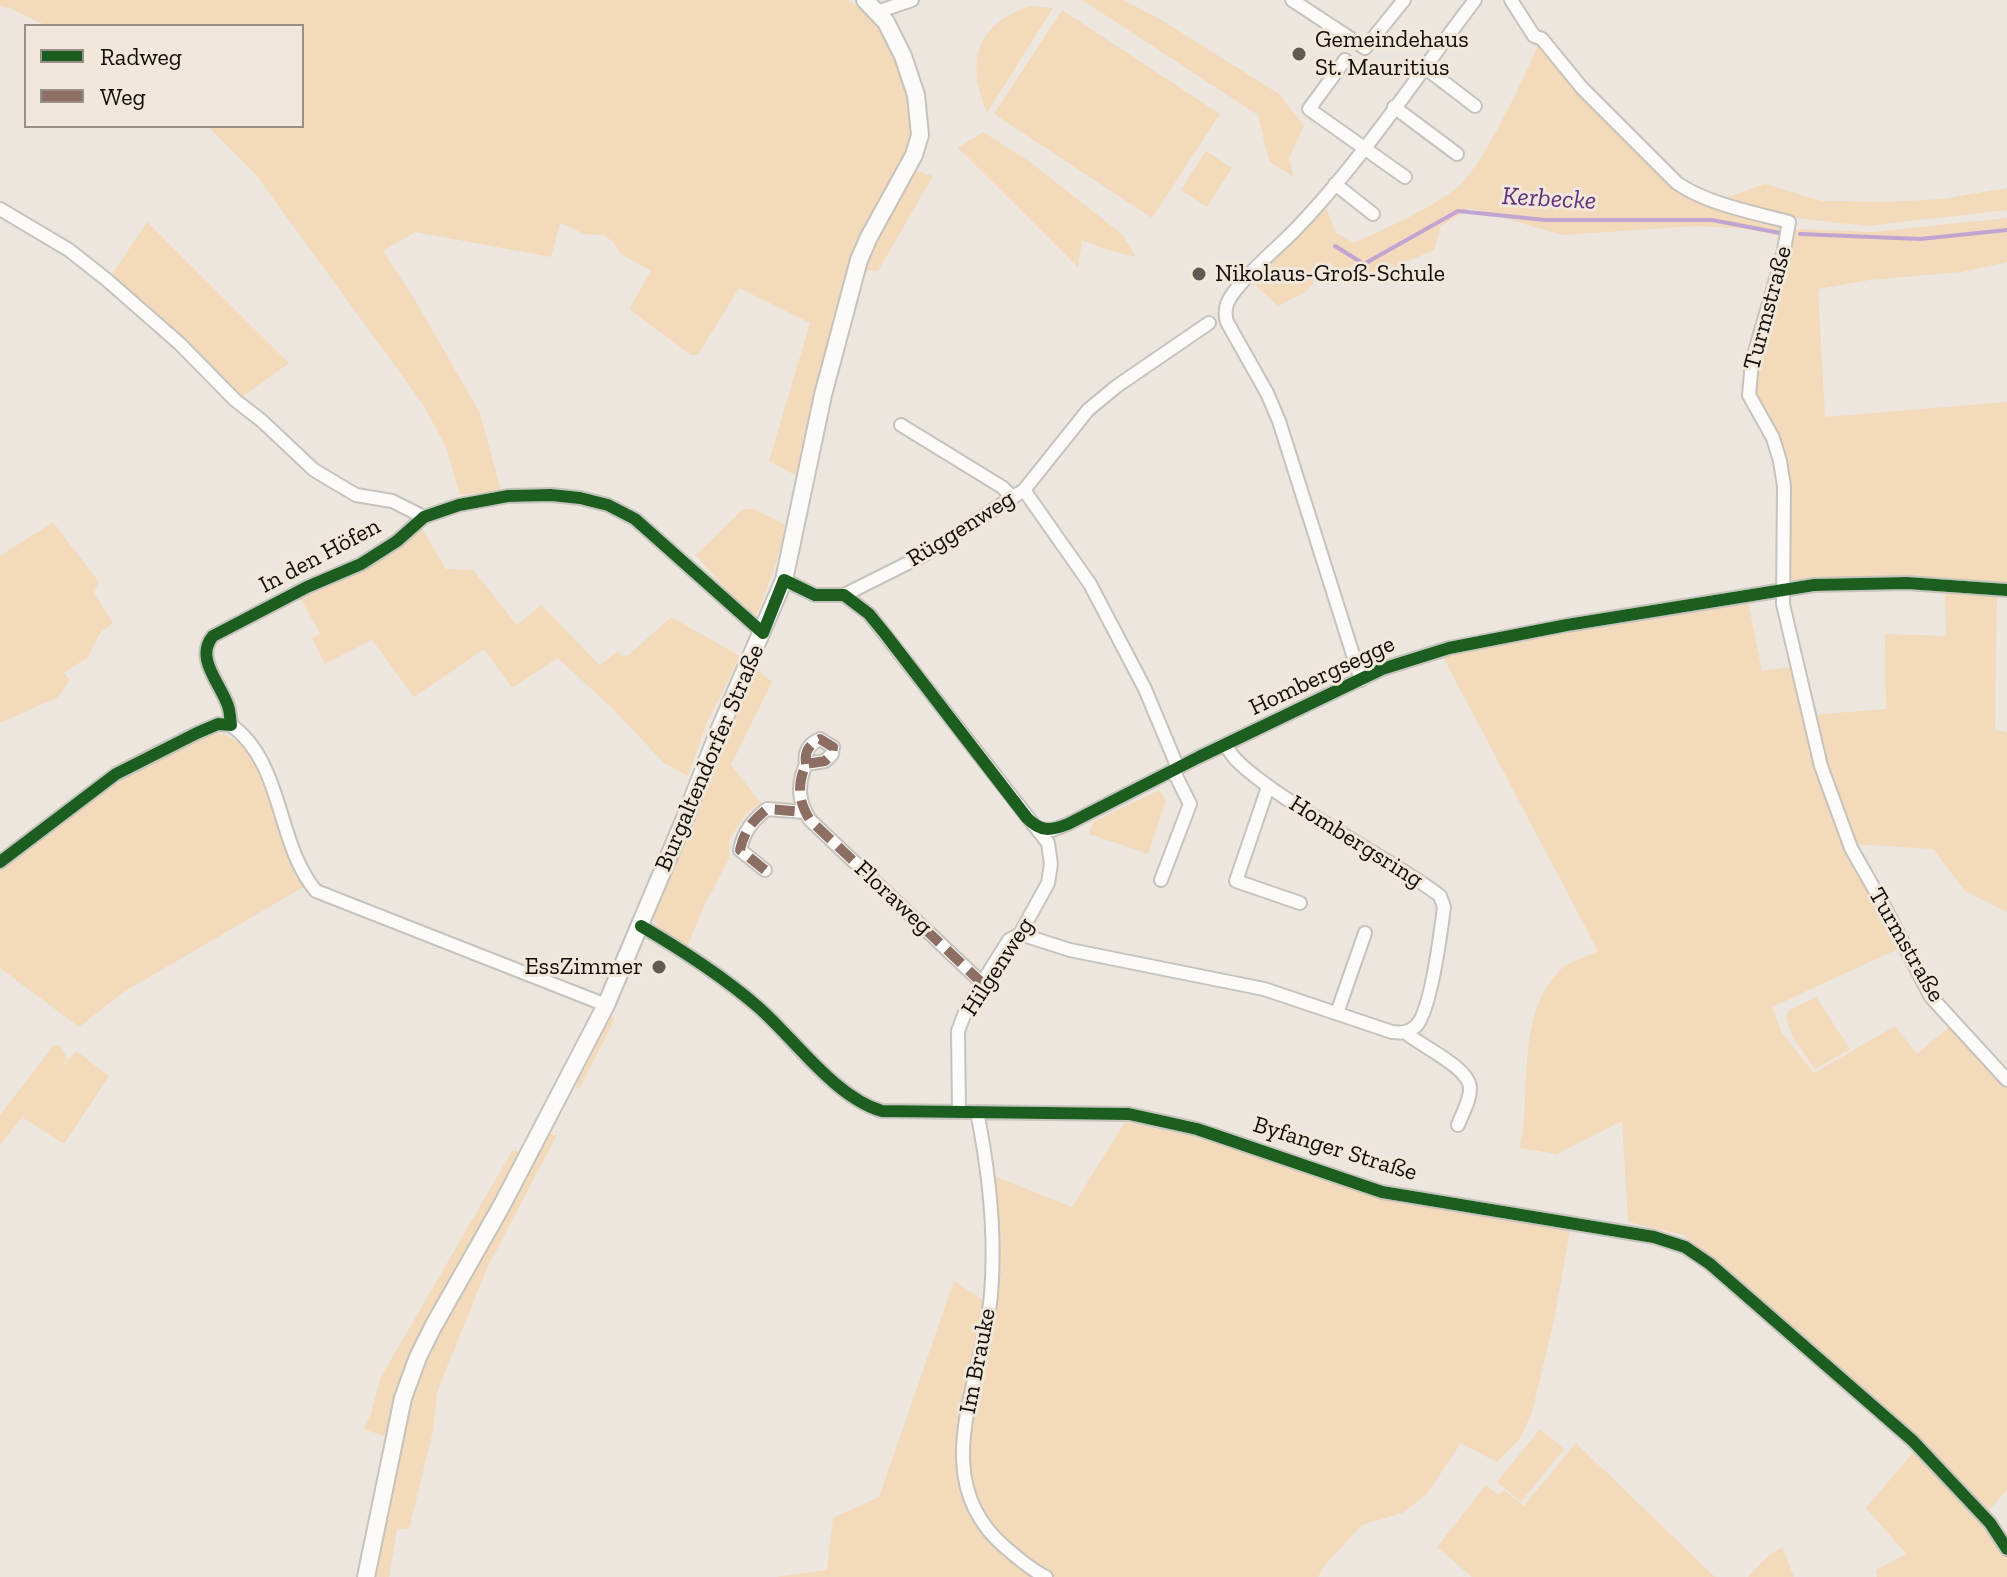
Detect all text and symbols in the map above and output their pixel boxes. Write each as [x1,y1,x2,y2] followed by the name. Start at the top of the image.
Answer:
[24,24,304,128] legend
[1315,26,1469,82] place label: Gemeindehaus St. Mauritius
[100,42,182,71] text: Radweg
[1290,45,1308,63] marker: Gemeindehaus St. Mauritius
[100,82,146,111] text: Weg
[1501,181,1597,217] water label: Kerbecke
[1738,243,1798,373] street label: Turmstraße
[1215,260,1445,288] place label: Nikolaus-Groß-Schule
[1190,265,1208,283] marker: Nikolaus-Groß-Schule
[902,485,1020,573] street label: Rüggenweg
[255,512,385,600] street label: In den Höfen
[1245,630,1399,722] street label: Hombergsegge
[649,640,771,876] street label: Burgaltendorfer Straße
[1284,789,1428,895] street label: Hombergsring
[848,855,938,941] street label: Floraweg
[1862,883,1950,1007] street label: Turmstraße
[956,912,1040,1022] street label: Hilgenweg
[525,953,643,981] place label: EssZimmer
[650,958,668,976] marker: EssZimmer
[1250,1110,1420,1188] street label: Byfanger Straße
[954,1306,1002,1416] street label: Im Brauke

